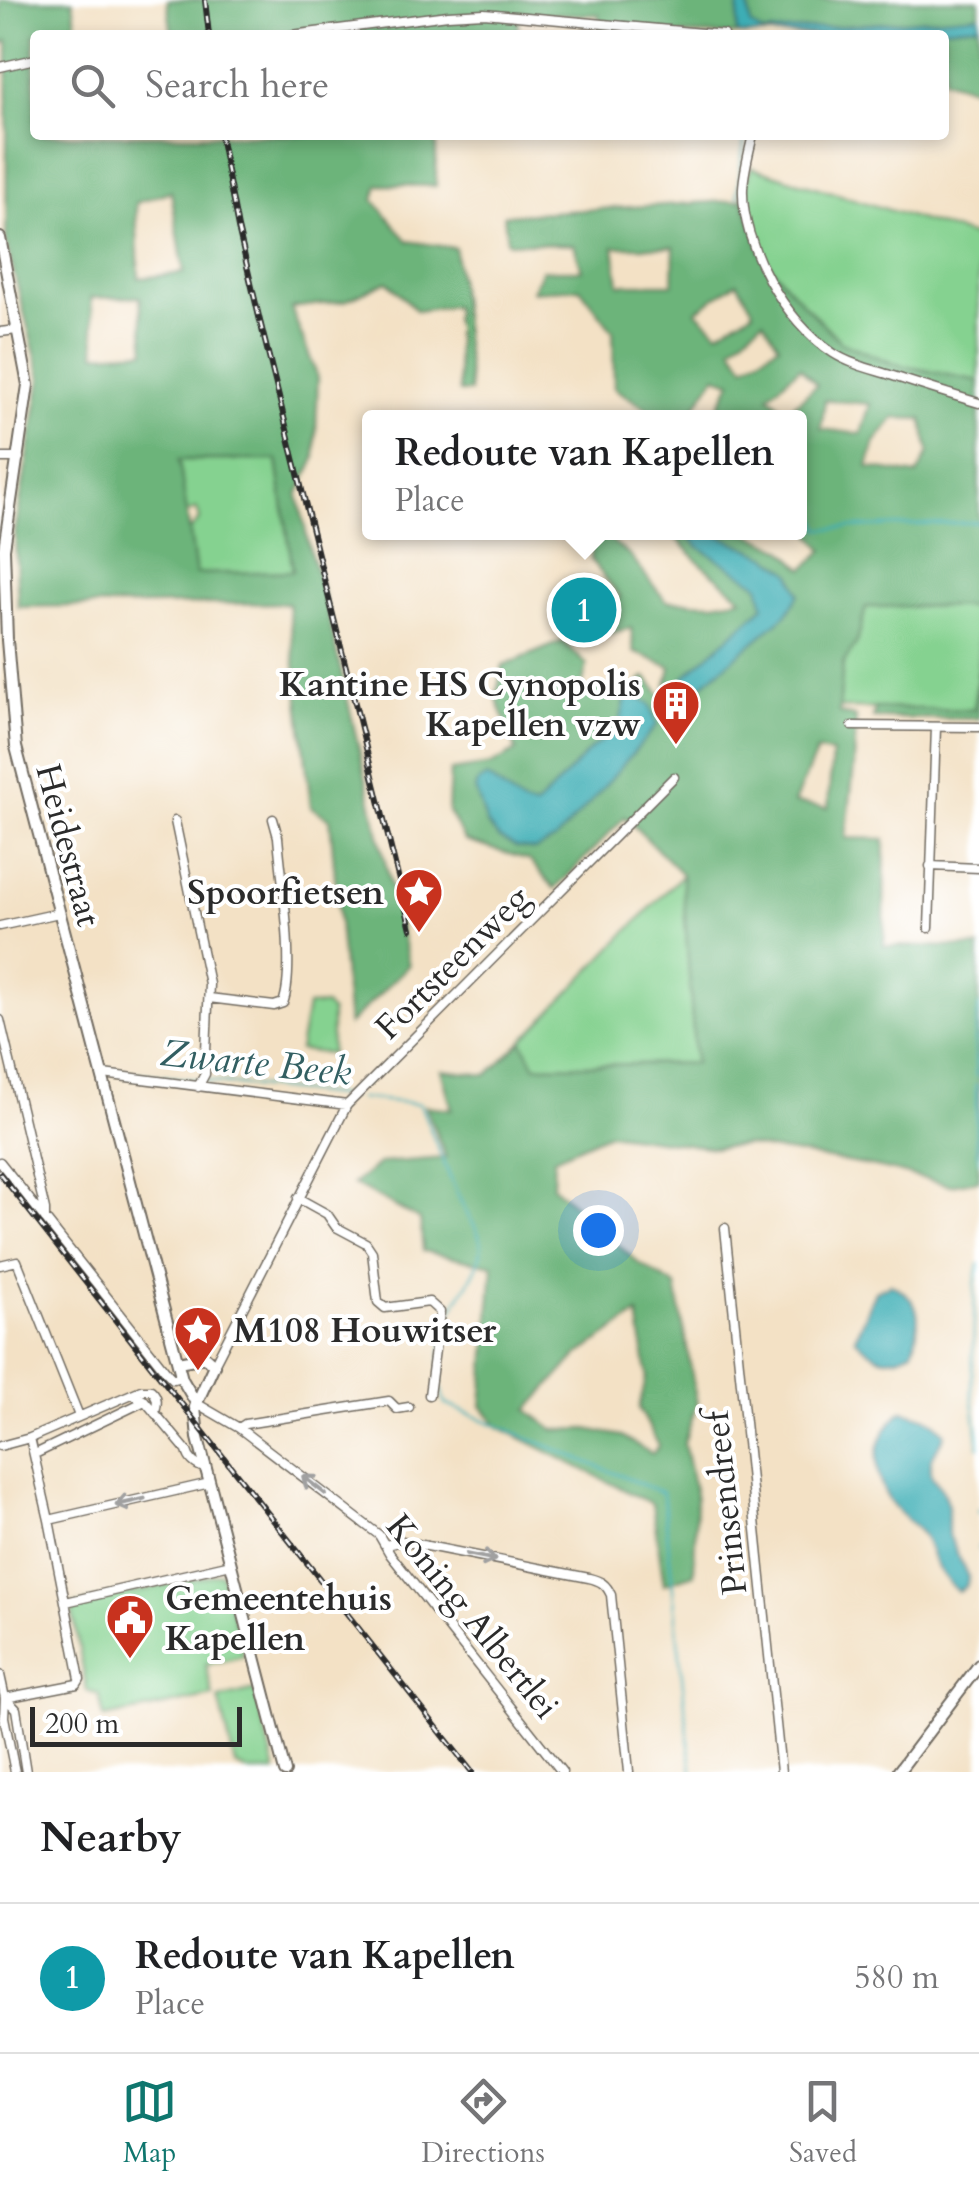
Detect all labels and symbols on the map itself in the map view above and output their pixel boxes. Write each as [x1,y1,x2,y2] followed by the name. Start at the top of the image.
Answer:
[552,572,616,648] pin: 1
[279,661,641,749] place label: Kantine HS Cynopolis Kapellen vzw
[650,678,702,746] building icon: Kantine HS Cynopolis Kapellen vzw
[23,759,113,932] street label: Heidestraat
[393,866,445,934] place icon: Spoorfietsen
[187,869,385,917] place label: Spoorfietsen
[365,875,541,1051] street label: Fortsteenweg
[158,1027,354,1099] water label: Zwarte Beek
[573,1205,624,1256] your location
[172,1304,224,1372] place icon: M108 Houwitser
[233,1307,497,1355] place label: M108 Houwitser
[692,1403,760,1597] street label: Prinsendreef
[301,1475,328,1496] one-way arrow
[115,1494,147,1512] one-way arrow
[375,1504,570,1729] street label: Koning Albertlei
[464,1548,497,1567] one-way arrow
[165,1575,392,1663] place label: Gemeentehuis Kapellen
[104,1592,156,1660] public building icon: Gemeentehuis Kapellen
[30,1702,242,1746] scale bar

